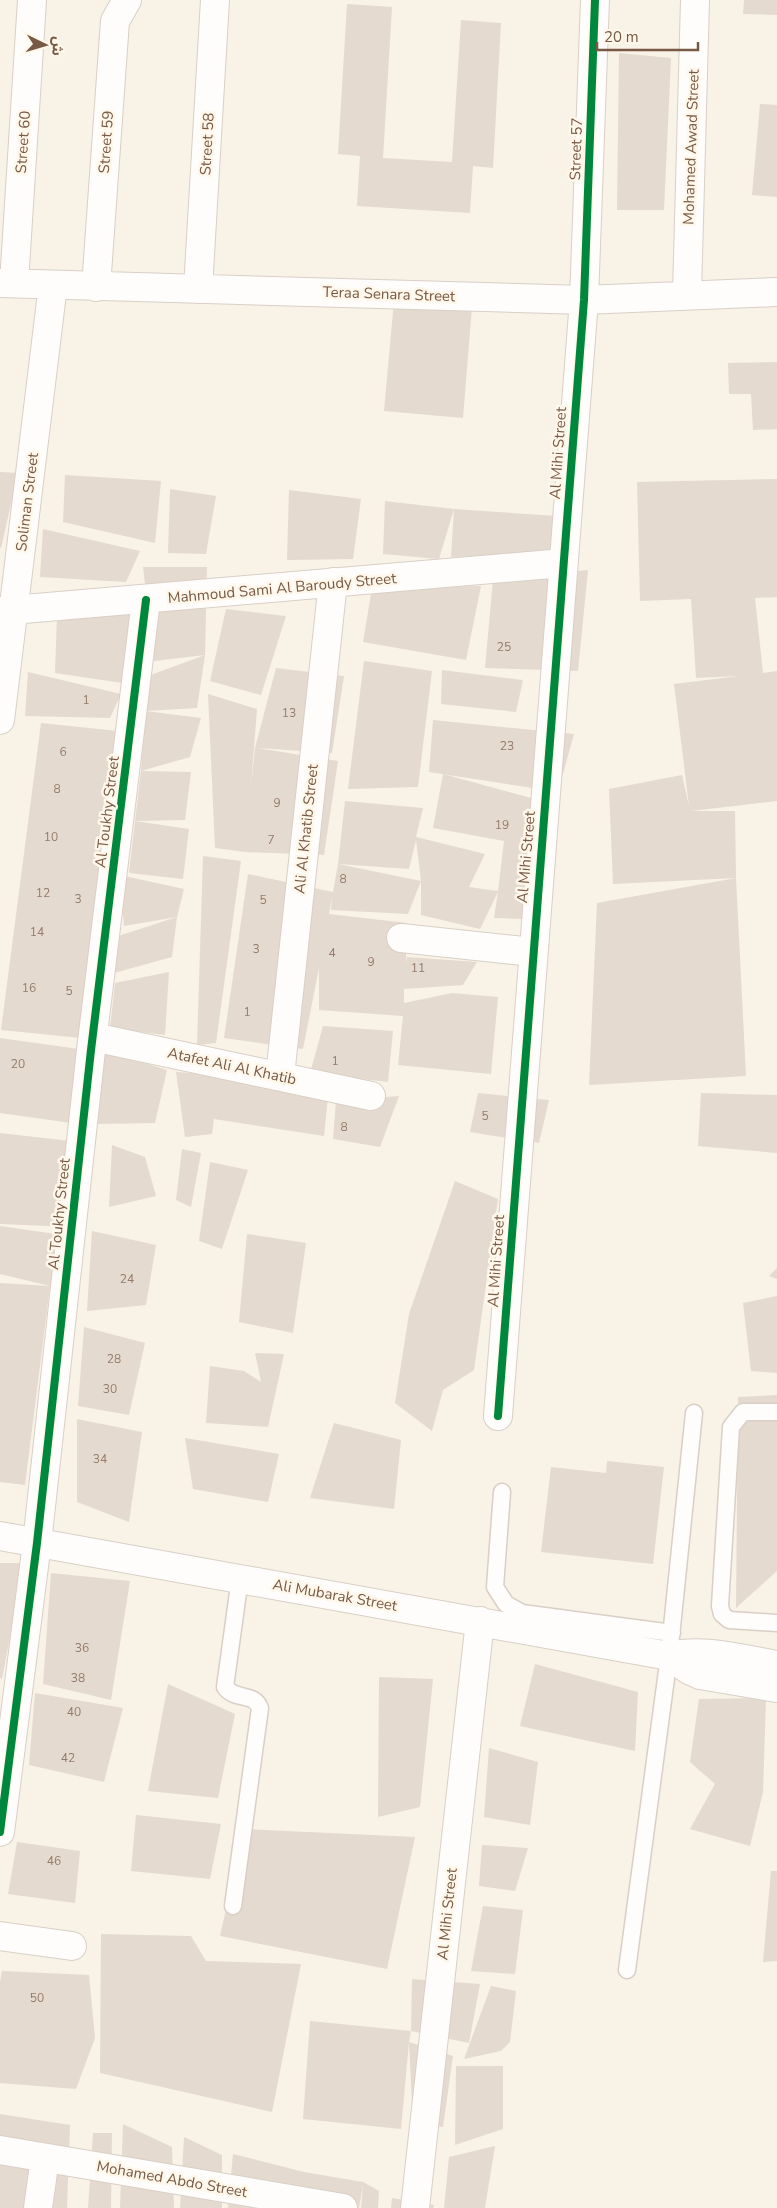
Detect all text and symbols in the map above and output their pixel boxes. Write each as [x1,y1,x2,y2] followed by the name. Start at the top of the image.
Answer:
[20,20,70,70] north arrow
[597,20,698,52] scale bar
[604,27,639,47] text: 20 m
[47,36,68,56] text: ش
[678,68,704,225] street label: Mohamed Awad Street
[11,110,35,174] street label: Street 60
[94,110,118,174] street label: Street 59
[195,112,219,176] street label: Street 58
[565,117,587,181] street label: Street 57
[322,282,456,306] street label: Teraa Senara Street
[545,406,571,500] street label: Al Mihi Street
[11,451,43,553] street label: Soliman Street
[167,568,398,608] street label: Mahmoud Sami Al Baroudy Street
[497,639,511,655] house number: 25
[82,692,90,708] house number: 1
[282,705,296,721] house number: 13
[500,738,514,754] house number: 23
[59,744,67,760] house number: 6
[90,754,124,869] street label: Al Toukhy Street
[289,763,323,895] street label: Ali Al Khatib Street
[53,781,61,797] house number: 8
[273,795,281,811] house number: 9
[512,809,540,904] street label: Al Mihi Street
[495,817,509,833] house number: 19
[44,829,58,845] house number: 10
[267,832,275,848] house number: 7
[339,871,347,887] house number: 8
[36,885,50,901] house number: 12
[74,891,82,907] house number: 3
[259,892,267,908] house number: 5
[30,924,44,940] house number: 14
[252,941,260,957] house number: 3
[328,945,336,961] house number: 4
[367,954,375,970] house number: 9
[411,960,425,976] house number: 11
[22,980,36,996] house number: 16
[65,983,73,999] house number: 5
[243,1004,251,1020] house number: 1
[166,1043,298,1089] street label: Atafet Ali Al Khatib
[331,1053,339,1069] house number: 1
[11,1056,25,1072] house number: 20
[481,1108,489,1124] house number: 5
[340,1119,348,1135] house number: 8
[43,1156,75,1271] street label: Al Toukhy Street
[483,1214,509,1308] street label: Al Mihi Street
[120,1271,134,1287] house number: 24
[107,1351,121,1367] house number: 28
[103,1381,117,1397] house number: 30
[93,1451,107,1467] house number: 34
[271,1574,400,1616] street label: Ali Mubarak Street
[75,1640,89,1656] house number: 36
[71,1670,85,1686] house number: 38
[67,1704,81,1720] house number: 40
[61,1750,75,1766] house number: 42
[47,1853,61,1869] house number: 46
[432,1866,462,1961] street label: Al Mihi Street
[30,1990,44,2006] house number: 50
[95,2156,250,2202] street label: Mohamed Abdo Street

